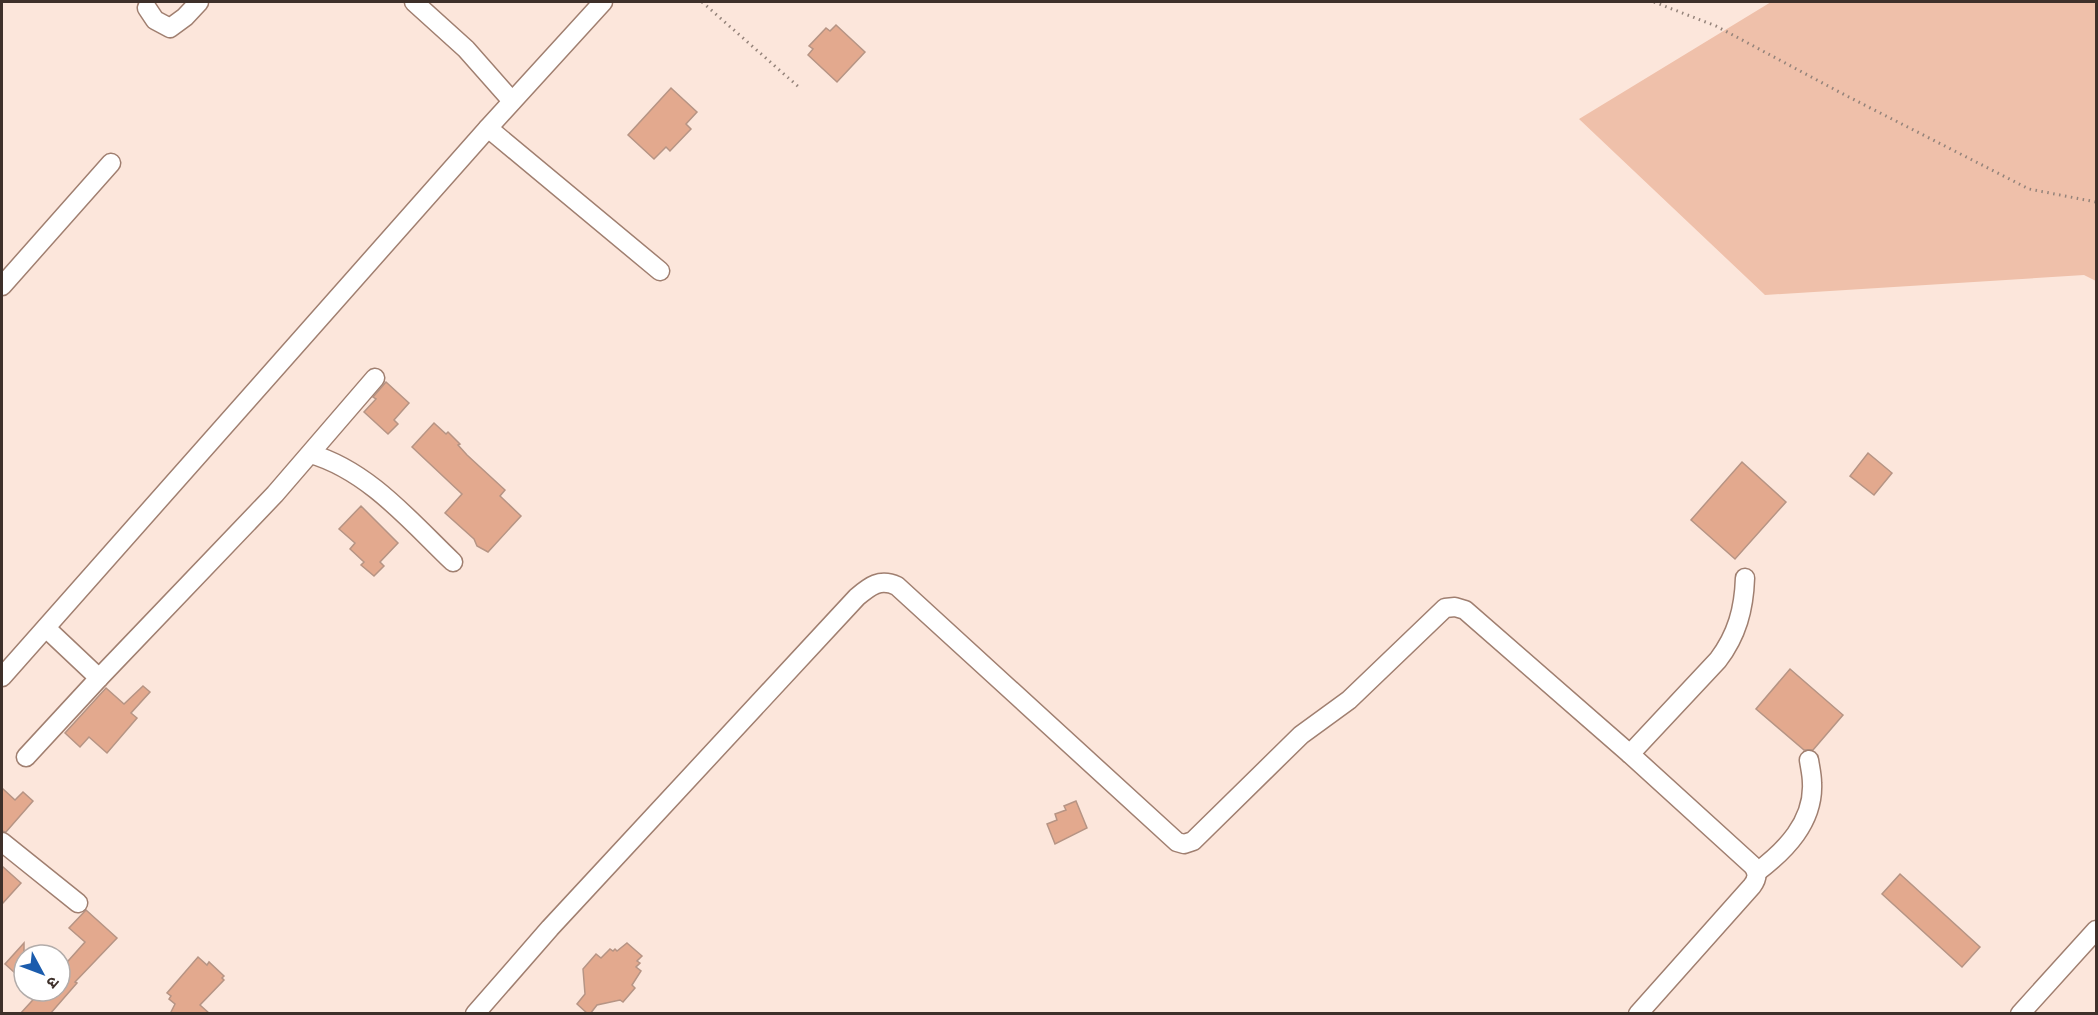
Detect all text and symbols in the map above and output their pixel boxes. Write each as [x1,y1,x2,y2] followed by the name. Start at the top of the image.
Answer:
[12,943,72,1003] north arrow
[43,973,64,993] text: उ

